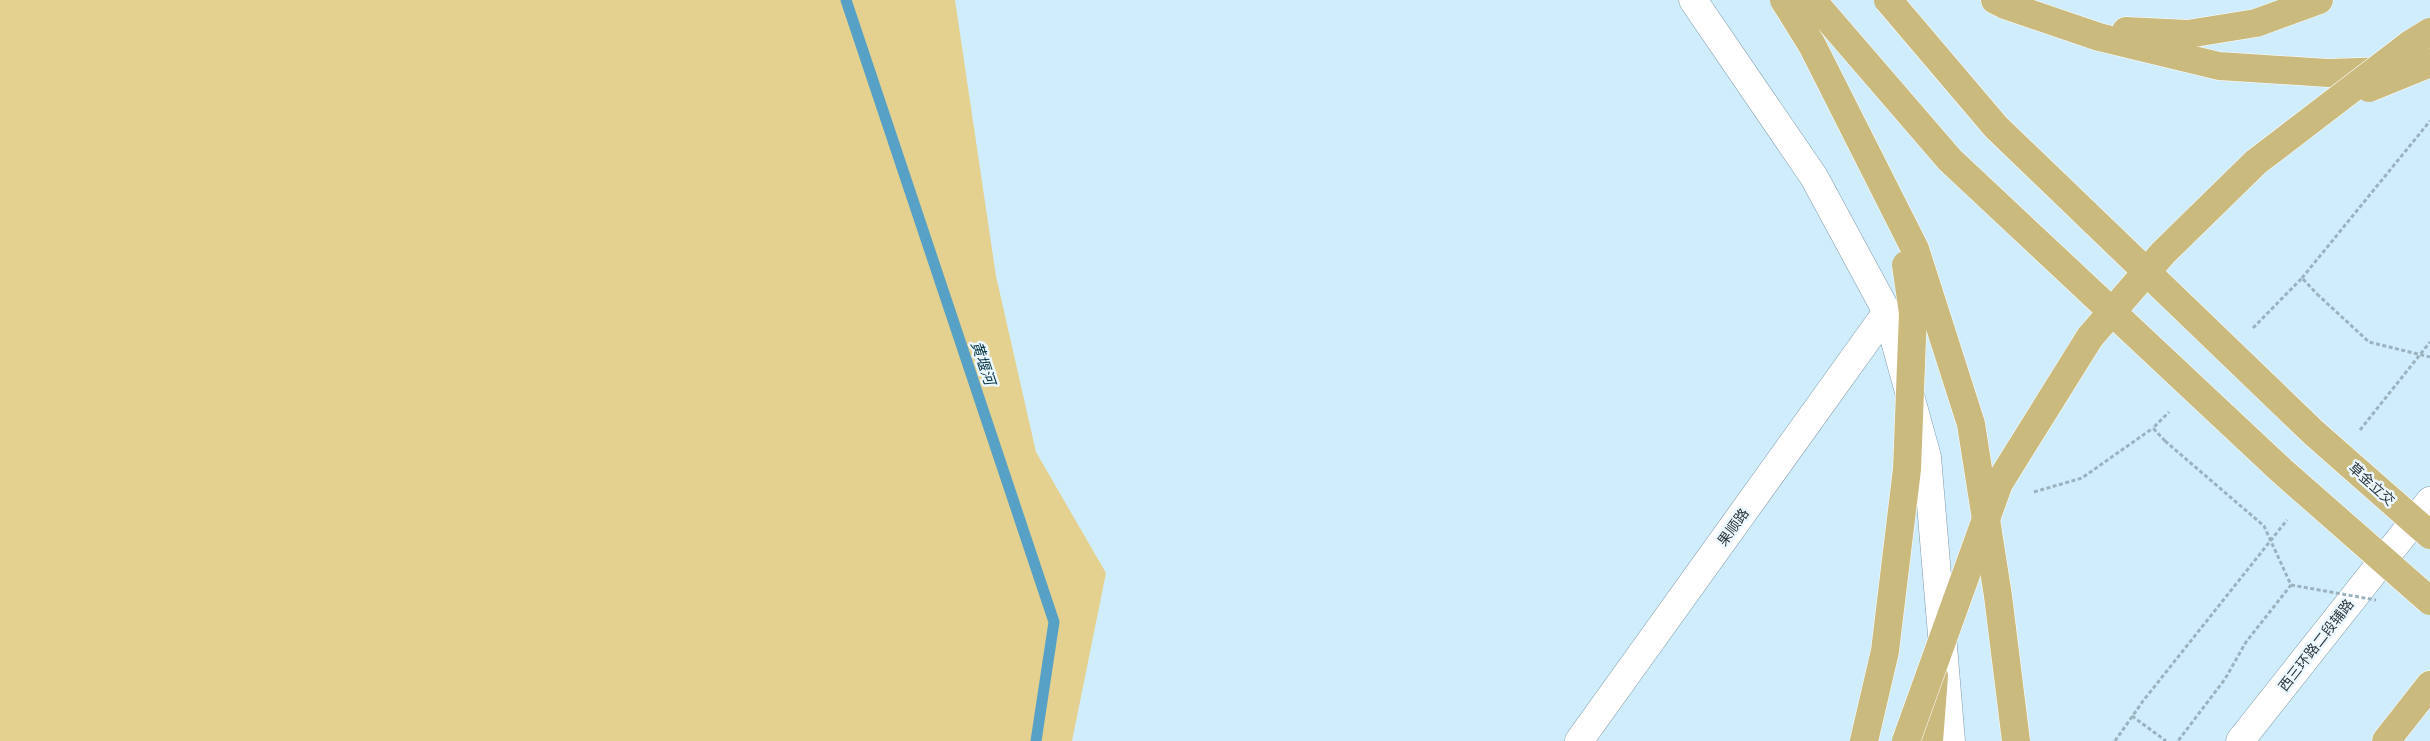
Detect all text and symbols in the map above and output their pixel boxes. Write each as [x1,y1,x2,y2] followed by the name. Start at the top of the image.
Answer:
[966,338,1001,390] water label: 黄堰河
[2345,459,2399,510] street label: 草金立交
[1713,505,1753,550] street label: 果顺路
[2274,595,2358,695] street label: 西三环路二段辅路

